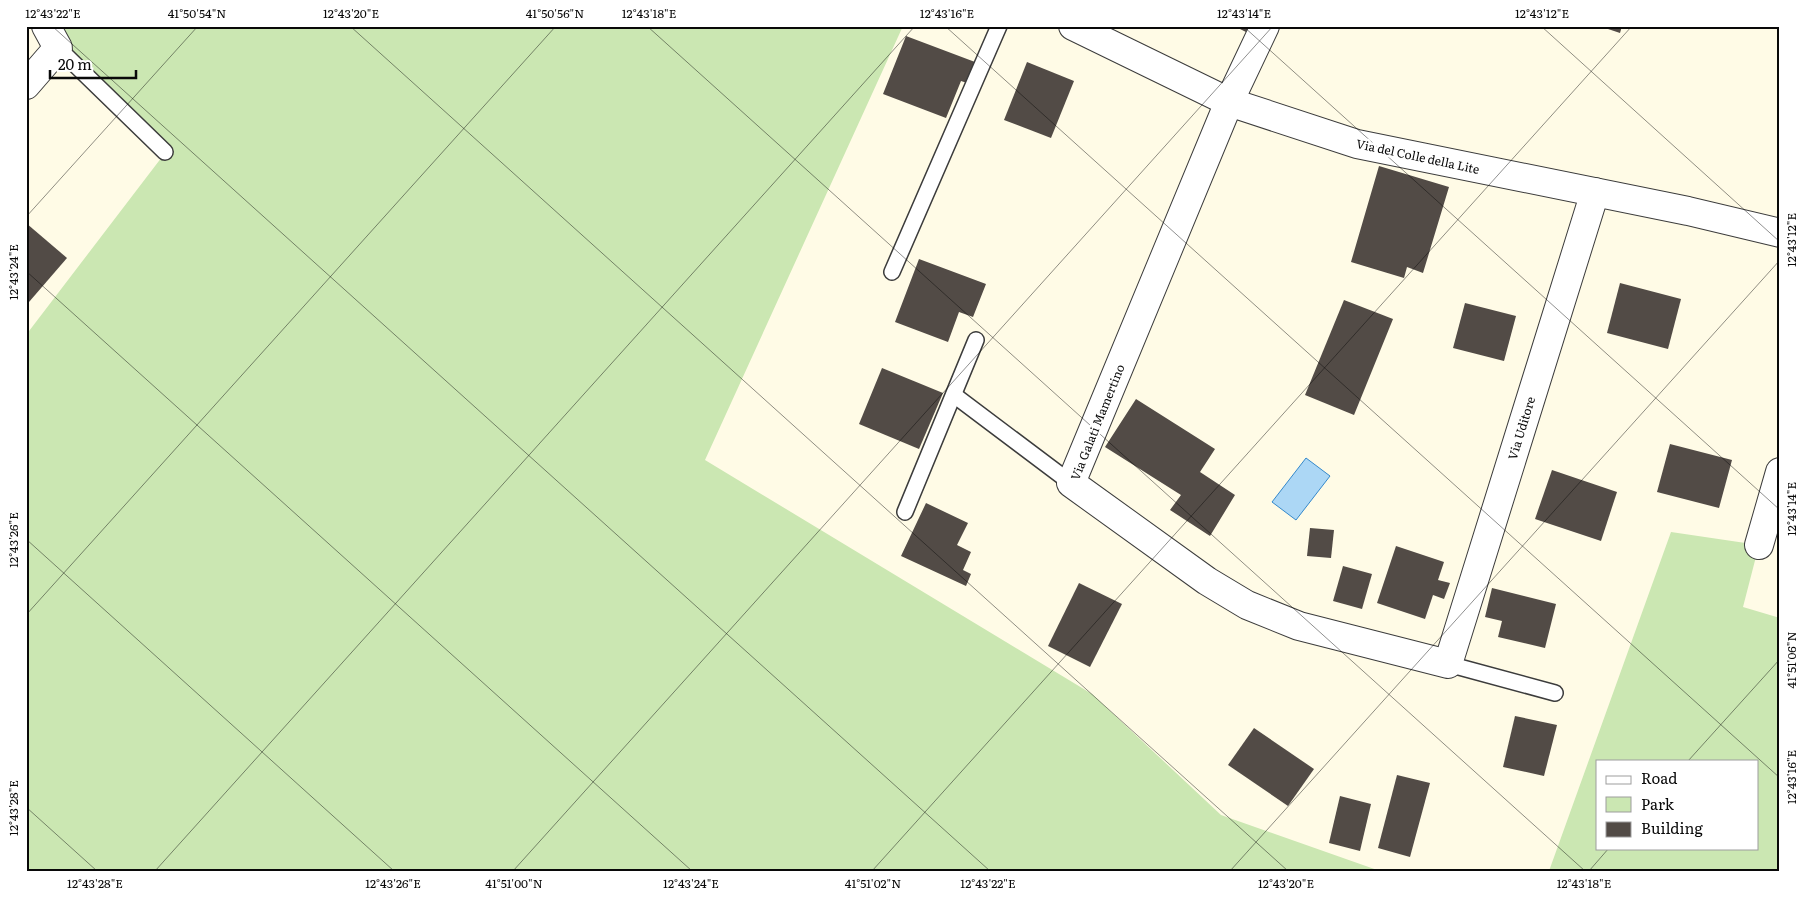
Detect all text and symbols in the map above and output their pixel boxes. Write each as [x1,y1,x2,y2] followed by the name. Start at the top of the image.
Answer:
[25,4,81,22] text: 12°43'22"E
[168,4,226,22] text: 41°50'54"N
[323,4,379,22] text: 12°43'20"E
[526,4,584,22] text: 41°50'56"N
[622,4,677,22] text: 12°43'18"E
[920,4,975,22] text: 12°43'16"E
[1217,4,1271,22] text: 12°43'14"E
[1515,4,1569,22] text: 12°43'12"E
[50,48,136,80] scale bar
[58,52,92,75] text: 20 m
[1355,134,1481,178] street label: Via del Colle della Lite
[1782,213,1800,267] text: 12°43'12"E
[4,244,22,300] text: 12°43'24"E
[1065,361,1129,483] street label: Via Galati Mamertino
[1503,394,1539,462] street label: Via Uditore
[1782,482,1800,536] text: 12°43'14"E
[4,512,22,568] text: 12°43'26"E
[1782,632,1800,688] text: 41°51'06"N
[1782,749,1800,804] text: 12°43'16"E
[1596,760,1758,850] legend
[1641,766,1677,789] text: Road
[4,780,22,836] text: 12°43'28"E
[1641,792,1675,815] text: Park
[1641,816,1703,839] text: Building
[67,874,123,892] text: 12°43'28"E
[365,874,421,892] text: 12°43'26"E
[485,874,543,892] text: 41°51'00"N
[663,874,719,892] text: 12°43'24"E
[845,874,901,892] text: 41°51'02"N
[960,874,1016,892] text: 12°43'22"E
[1258,874,1314,892] text: 12°43'20"E
[1557,874,1612,892] text: 12°43'18"E

